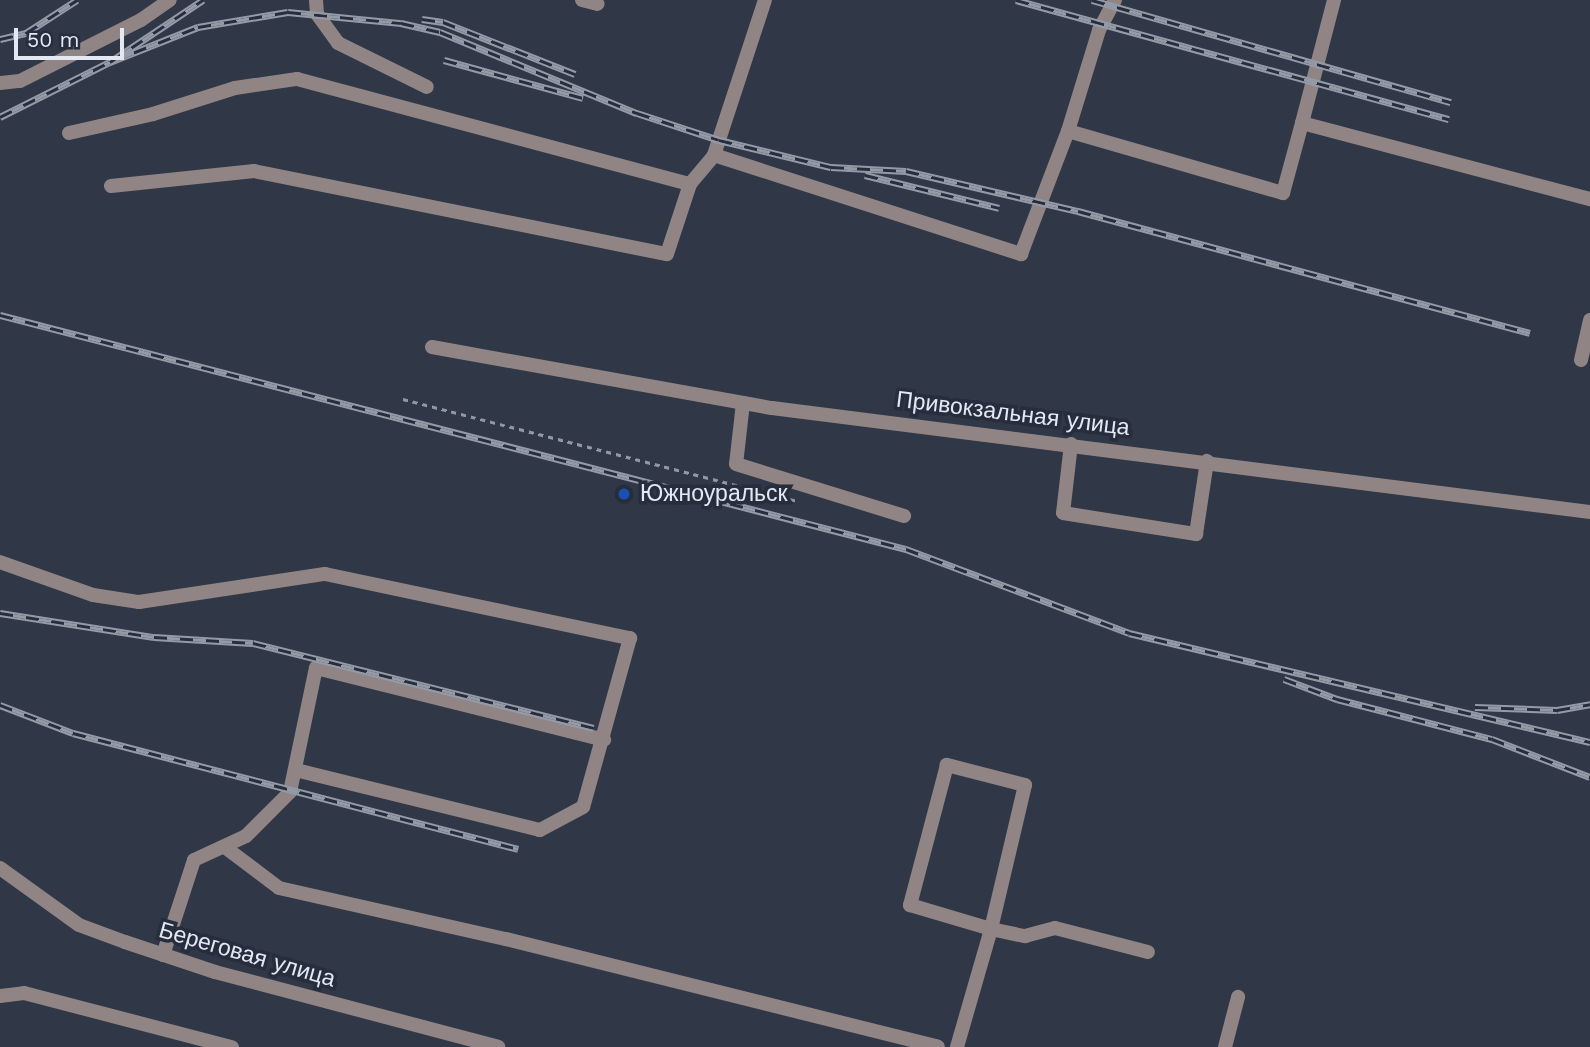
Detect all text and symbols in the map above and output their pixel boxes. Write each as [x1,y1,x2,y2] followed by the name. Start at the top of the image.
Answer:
[18,14,128,58] scale bar
[27,27,79,52] text: 50 m
[895,386,1131,442] street label: Привокзальная улица
[640,480,788,508] place label: Южноуральск
[614,484,634,504] marker: Южноуральск
[156,917,338,993] street label: Береговая улица

